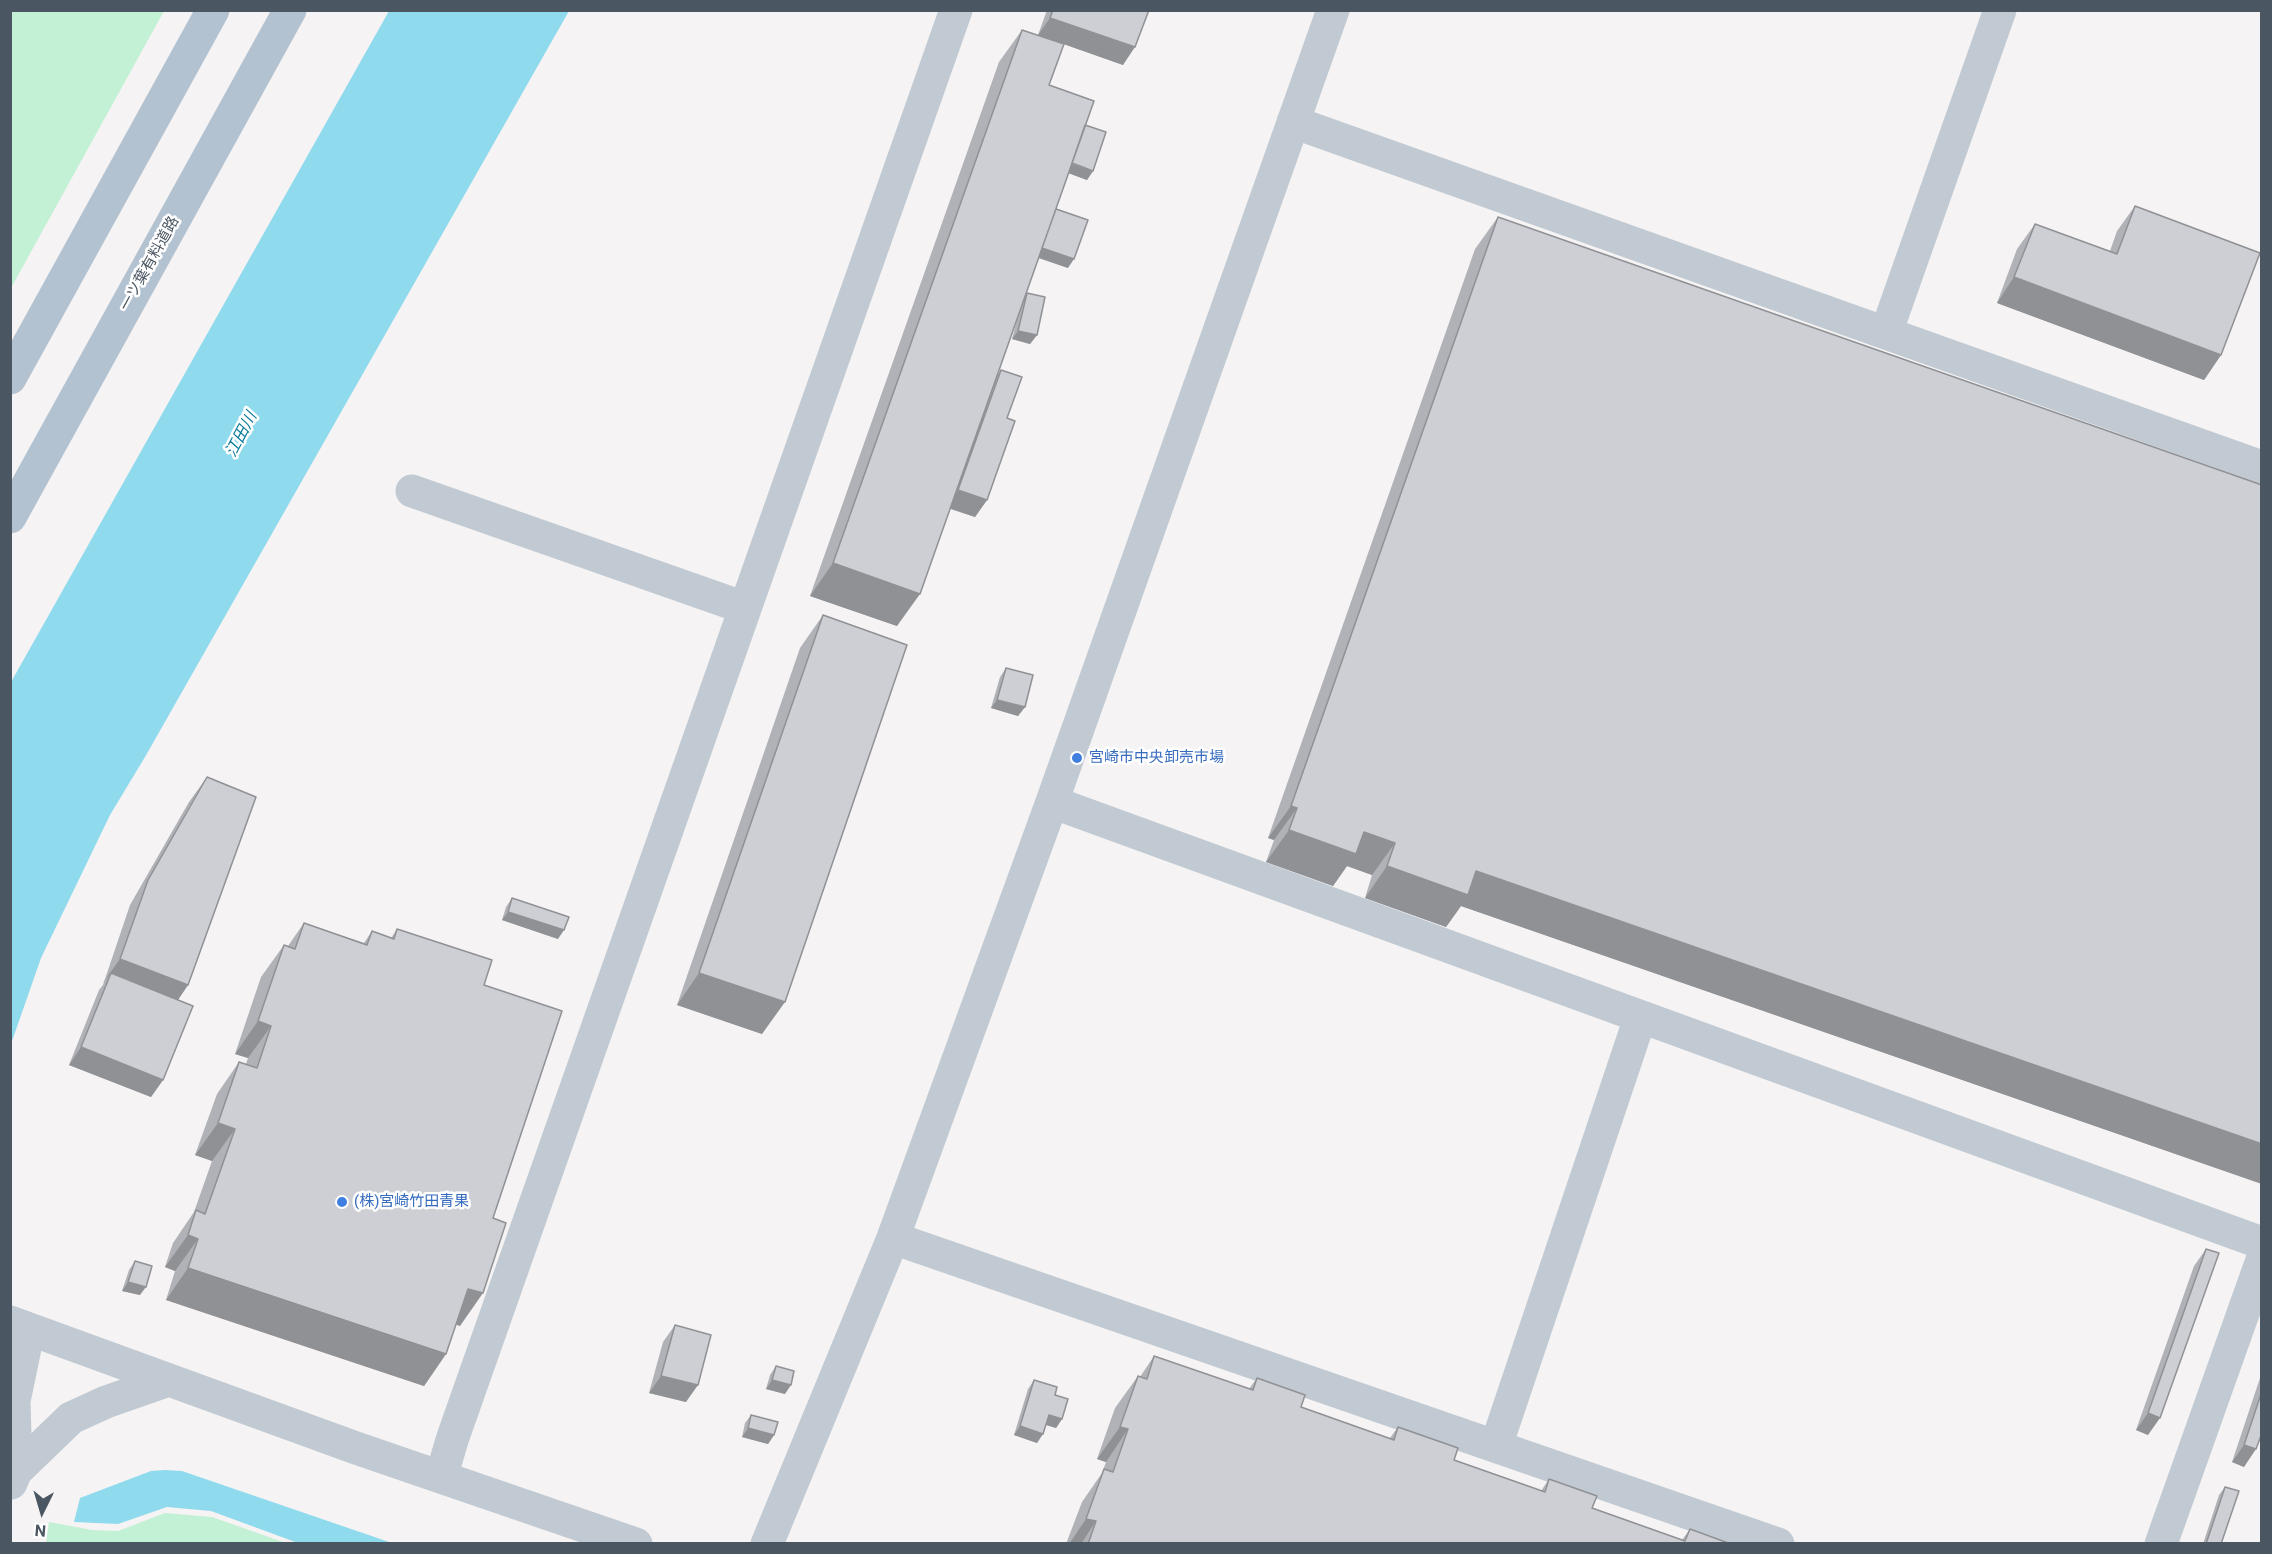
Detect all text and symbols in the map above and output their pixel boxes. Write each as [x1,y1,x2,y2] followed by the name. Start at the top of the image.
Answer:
[117,214,183,314] street label: 一ツ葉有料道路
[222,409,262,461] water label: 江田川
[1089,749,1224,767] place label: 宮崎市中央卸売市場
[1070,751,1084,765] marker: 宮崎市中央卸売市場
[354,1193,469,1211] place label: (株)宮崎竹田青果
[335,1195,349,1209] marker: (株)宮崎竹田青果
[12,1482,72,1542] north arrow
[34,1520,47,1540] text: N

